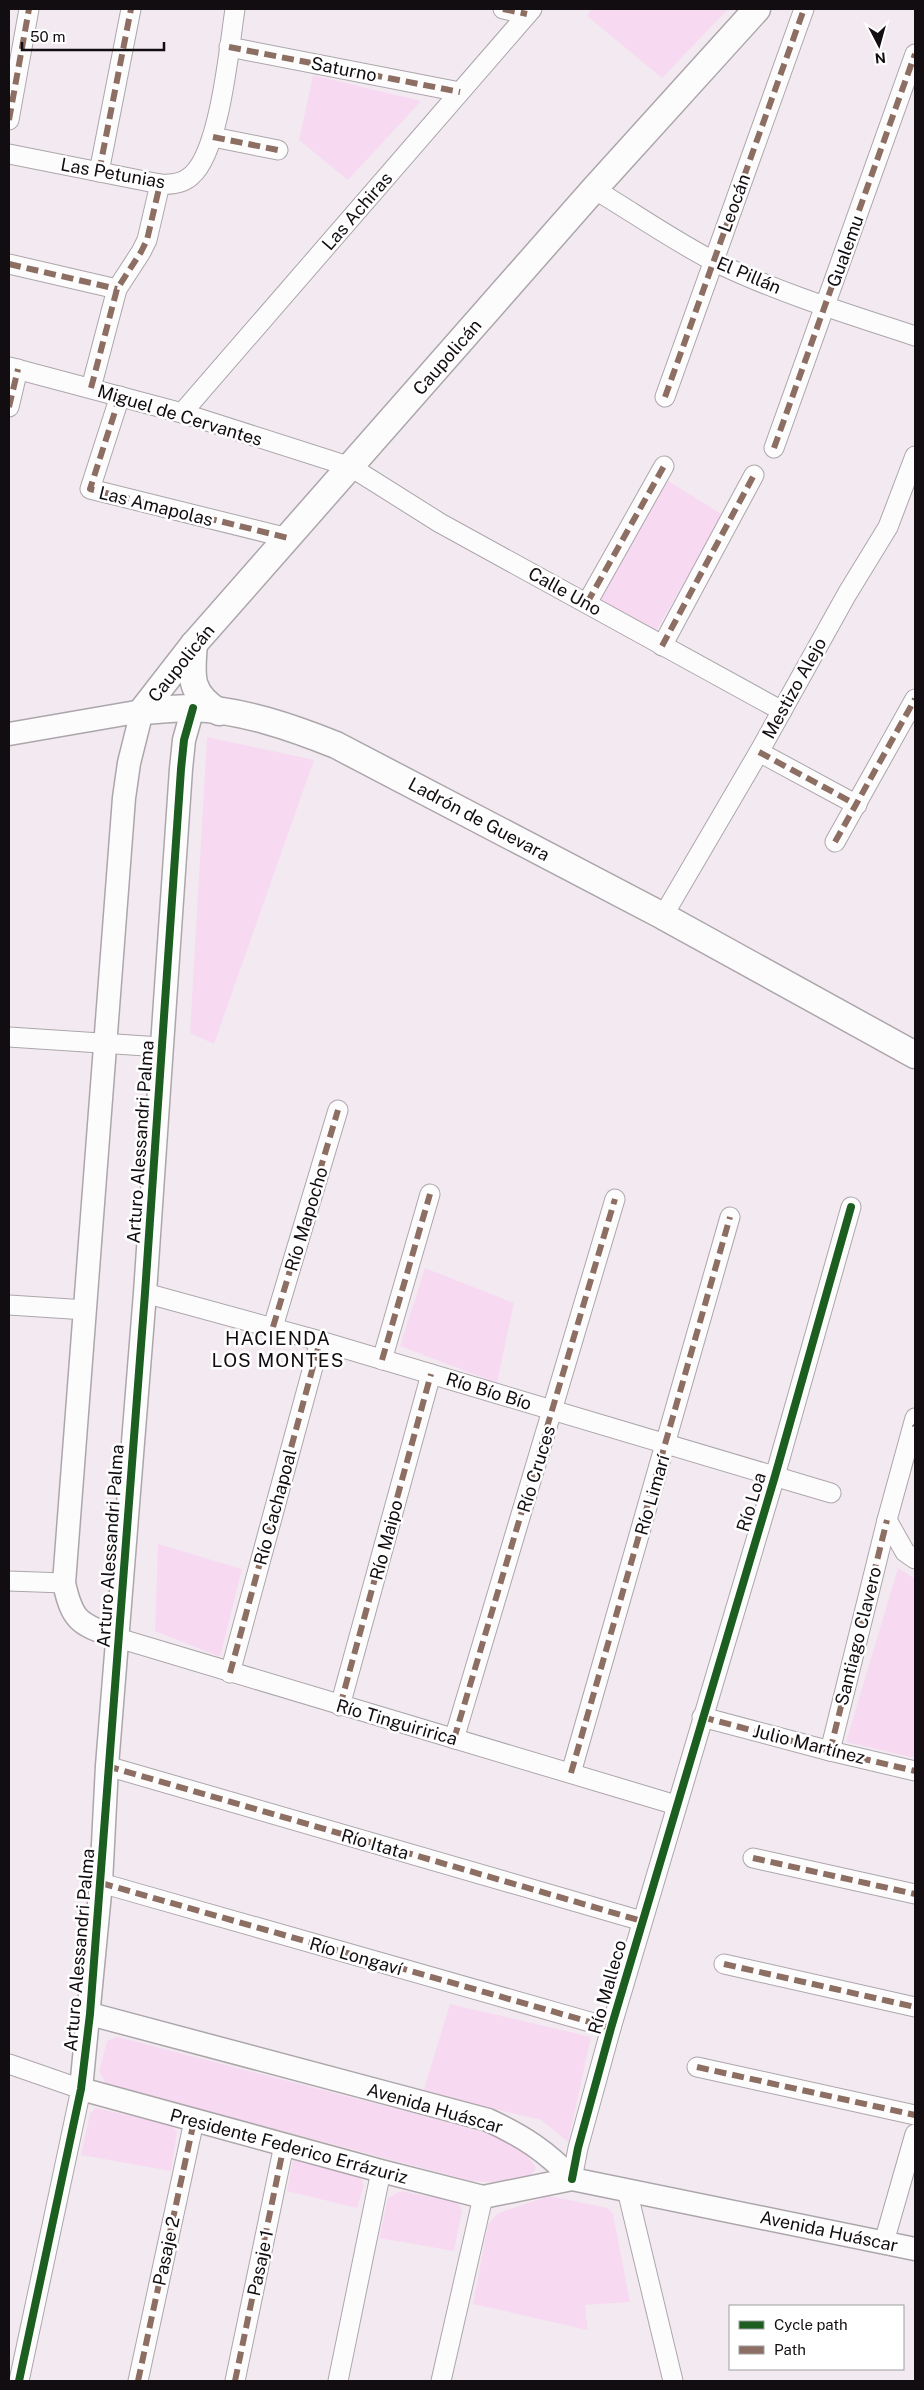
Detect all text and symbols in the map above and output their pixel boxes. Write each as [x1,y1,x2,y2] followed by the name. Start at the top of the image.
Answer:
[22,20,165,52] scale bar
[854,20,904,70] north arrow
[30,28,65,45] text: 50 m
[874,49,887,66] text: N
[309,52,379,86] street label: Saturno
[59,153,167,193] street label: Las Petunias
[318,168,396,254] street label: Las Achiras
[714,171,754,235] street label: Leocán
[822,212,868,290] street label: Gualemu
[714,252,784,298] street label: El Pillán
[408,315,486,399] street label: Caupolicán
[95,380,265,450] street label: Miguel de Cervantes
[97,482,215,530] street label: Las Amapolas
[525,562,605,620] street label: Calle Uno
[143,620,219,706] street label: Caupolicán
[758,634,830,742] street label: Mestizo Alejo
[405,773,553,865] street label: Ladrón de Guevara
[122,1040,158,1244] street label: Arturo Alessandri Palma
[280,1164,332,1274] street label: Río Mapocho
[212,1327,344,1371] district label: HACIENDA LOS MONTES
[444,1368,534,1414] street label: Río Bío Bío
[513,1423,559,1515] street label: Río Cruces
[92,1444,128,1648] street label: Arturo Alessandri Palma
[249,1447,301,1567] street label: Río Cachapoal
[631,1452,674,1538] street label: Río Limarí
[732,1470,770,1534] street label: Río Loa
[365,1498,407,1582] street label: Río Maipo
[831,1564,885,1708] street label: Santiago Clavero
[334,1695,460,1749] street label: Río Tinguiririca
[751,1720,867,1768] street label: Julio Martínez
[339,1824,411,1864] street label: Río Itata
[60,1848,98,2052] street label: Arturo Alessandri Palma
[307,1933,405,1979] street label: Río Longaví
[584,1937,630,2037] street label: Río Malleco
[365,2079,505,2137] street label: Avenida Huáscar
[168,2104,410,2188] street label: Presidente Federico Errázuriz
[758,2206,900,2256] street label: Avenida Huáscar
[148,2215,184,2287] street label: Pasaje 2
[243,2228,277,2298] street label: Pasaje 1
[729,2305,904,2370] legend
[774,2316,848,2333] text: Cycle path
[774,2341,806,2358] text: Path

